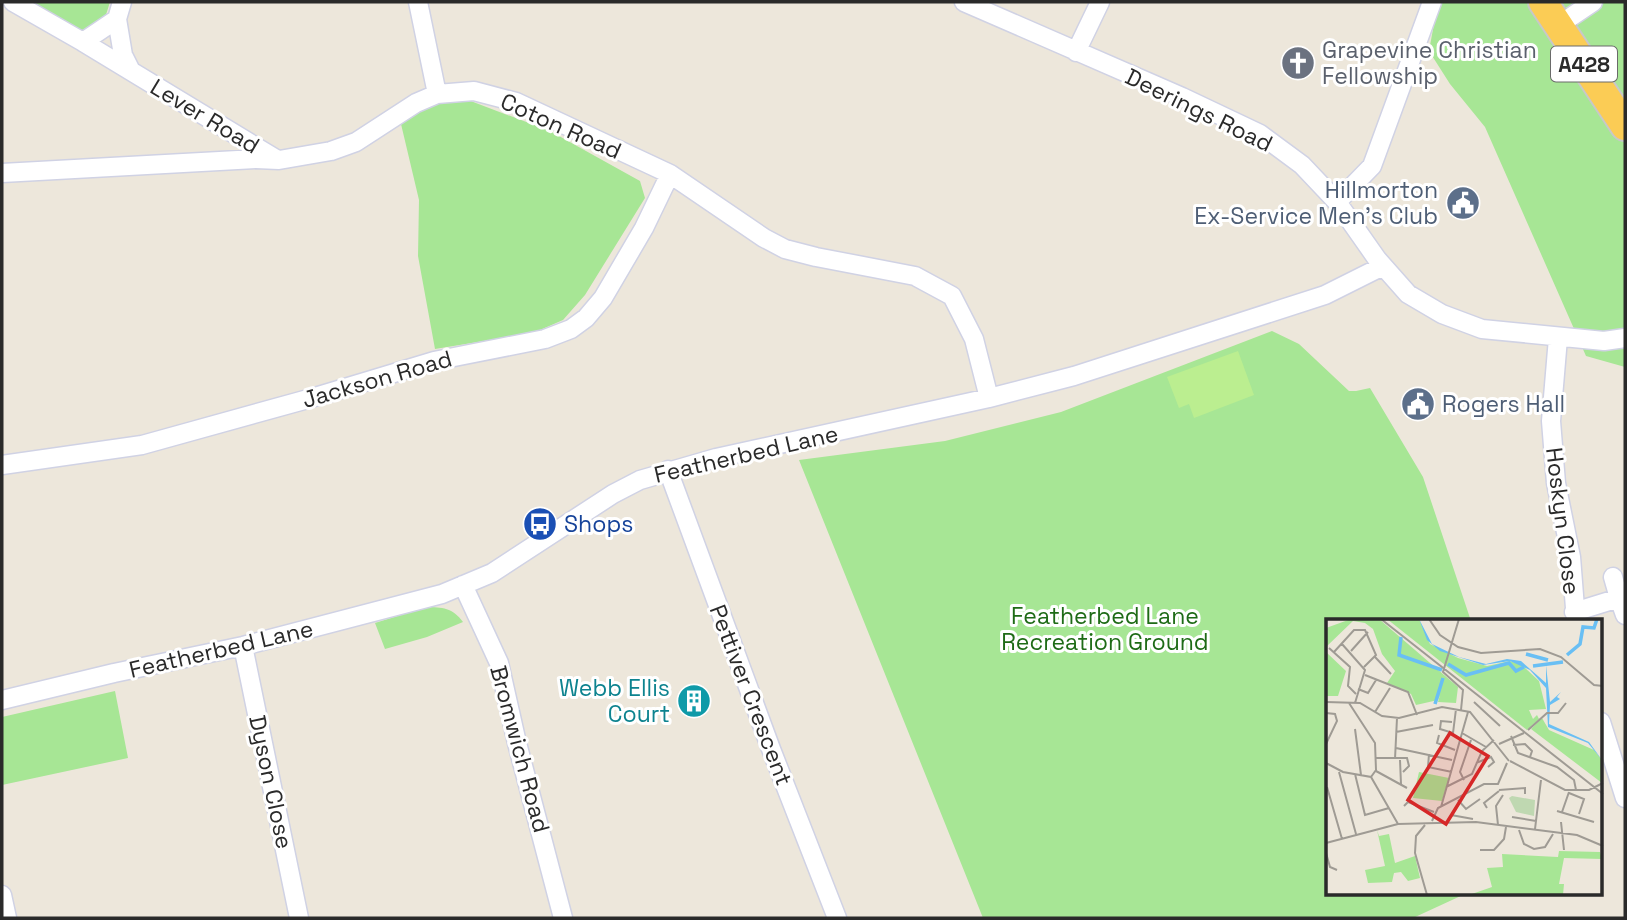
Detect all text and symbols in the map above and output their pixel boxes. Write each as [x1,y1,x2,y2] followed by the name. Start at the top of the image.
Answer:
[1322,35,1537,91] place label: Grapevine Christian Fellowship
[1279,44,1317,82] church icon: Grapevine Christian Fellowship
[1551,46,1617,82] road number: A428
[1120,61,1278,159] street label: Deerings Road
[145,72,265,160] street label: Lever Road
[496,86,626,166] street label: Coton Road
[1194,175,1438,231] place label: Hillmorton Ex-Service Men's Club
[1444,184,1482,222] public building icon: Hillmorton Ex-Service Men's Club
[299,343,455,415] street label: Jackson Road
[1399,385,1437,423] public building icon: Rogers Hall
[1442,389,1565,419] place label: Rogers Hall
[651,418,841,490] street label: Featherbed Lane
[1539,446,1587,596] street label: Hoskyn Close
[521,505,559,543] bus stop icon: Shops
[564,509,633,539] place label: Shops
[703,600,799,790] street label: Pettiver Crescent
[1001,601,1209,657] park label: Featherbed Lane Recreation Ground
[126,613,316,685] street label: Featherbed Lane
[1326,619,1602,895] inset map
[483,662,557,836] street label: Bromwich Road
[559,673,670,729] place label: Webb Ellis Court
[675,682,713,720] building icon: Webb Ellis Court
[242,712,300,852] street label: Dyson Close

